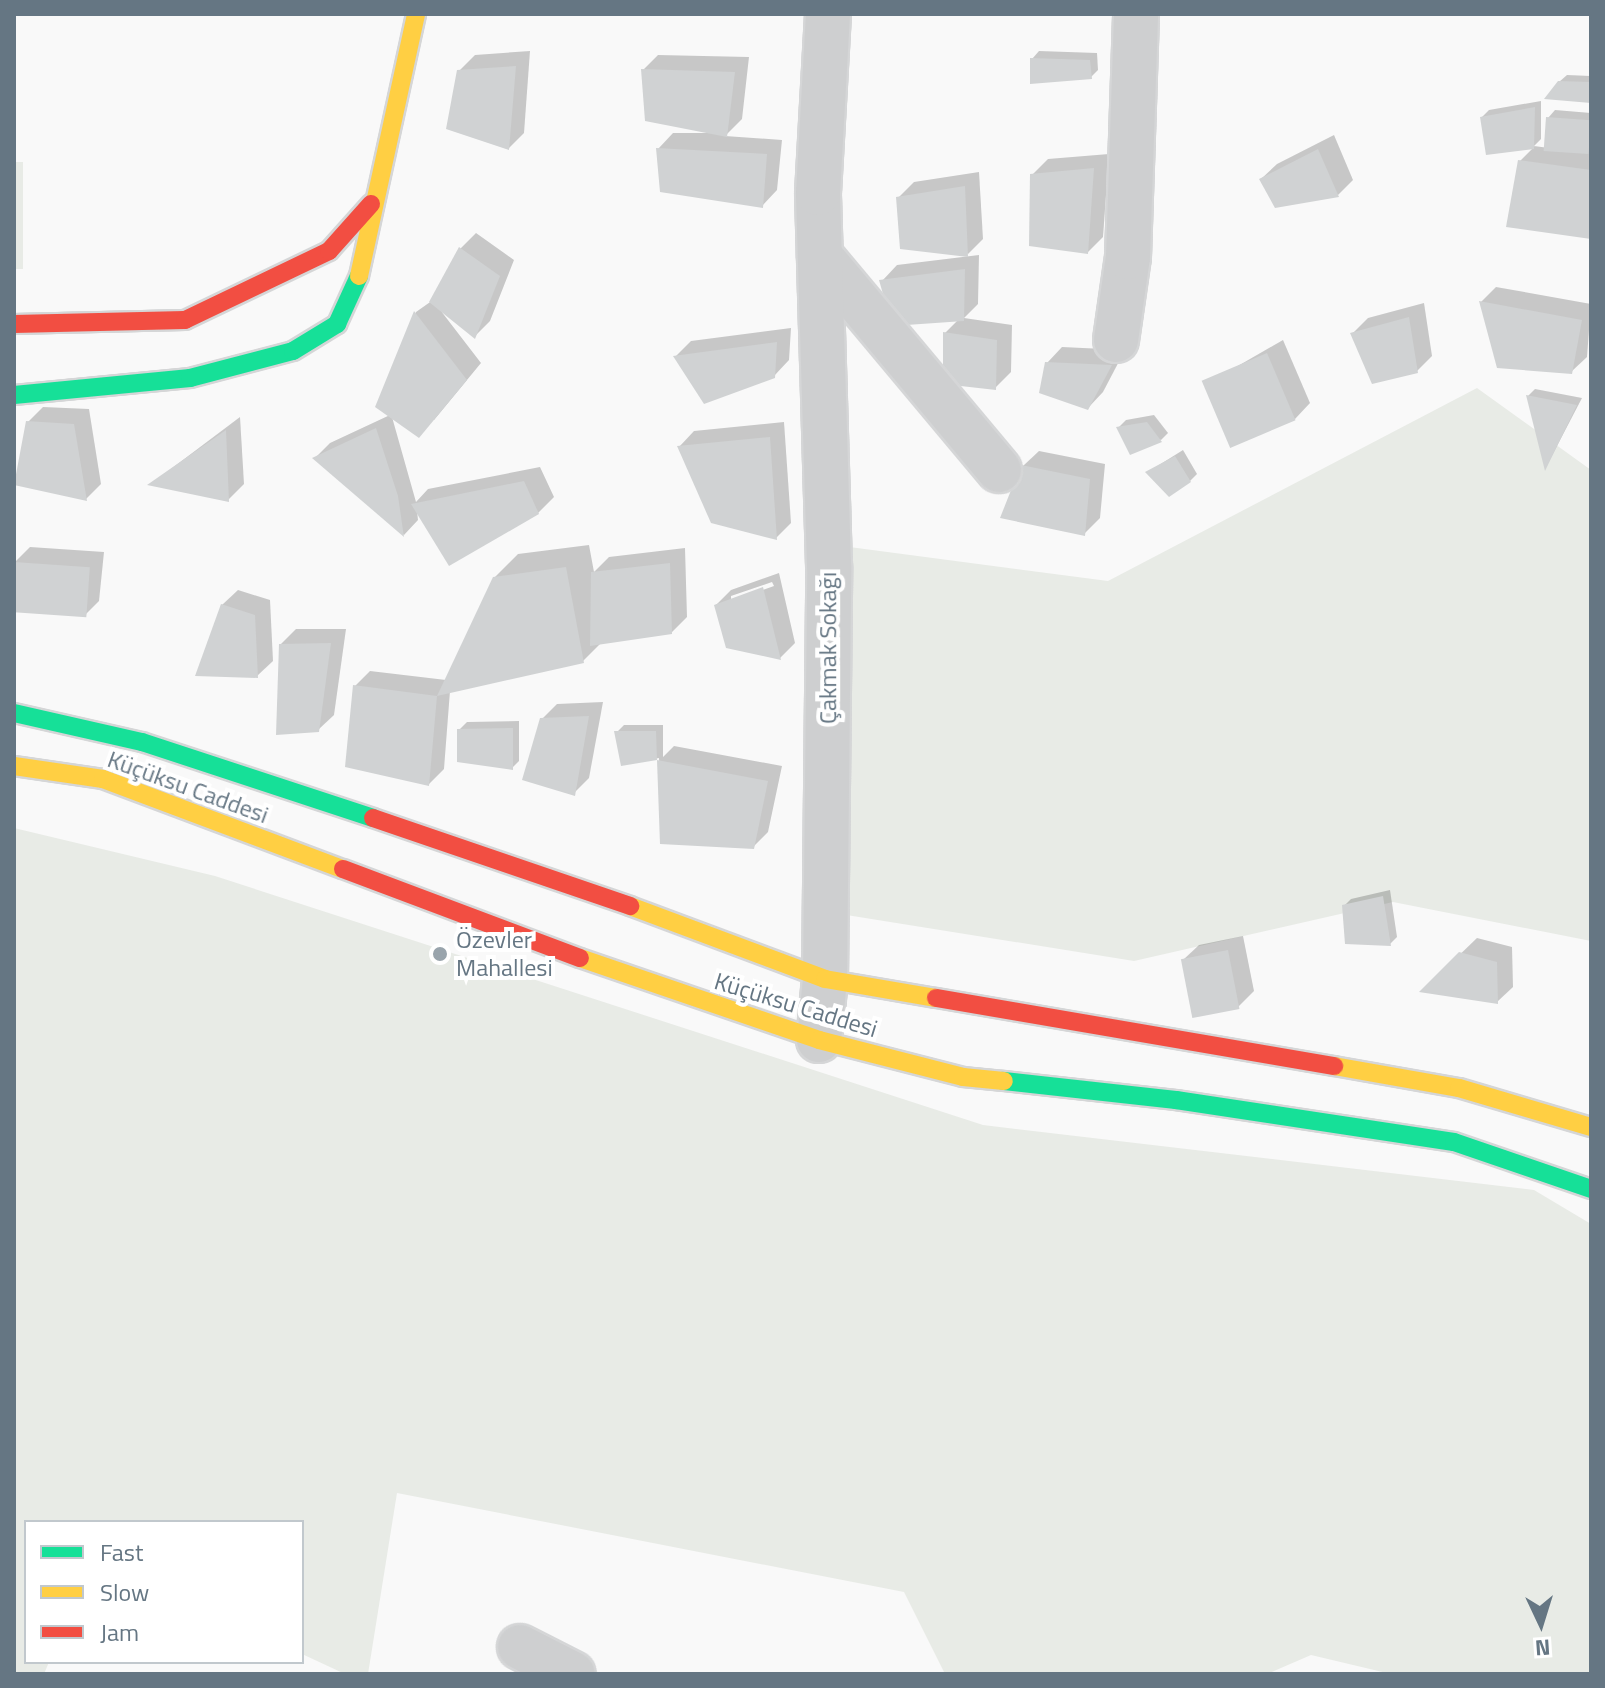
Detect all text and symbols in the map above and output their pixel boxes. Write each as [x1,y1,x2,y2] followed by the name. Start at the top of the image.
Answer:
[814,572,842,724] street label: Çakmak Sokağı
[104,745,272,829] street label: Küçüksu Caddesi
[456,926,553,982] place label: Özevler Mahallesi
[431,945,449,963] marker: Özevler Mahallesi
[711,967,881,1043] street label: Küçüksu Caddesi
[24,1520,304,1664] legend
[100,1534,143,1570] text: Fast
[100,1574,149,1610] text: Slow
[1501,1584,1581,1664] north arrow
[100,1614,139,1650] text: Jam
[1534,1630,1551,1665] text: N

